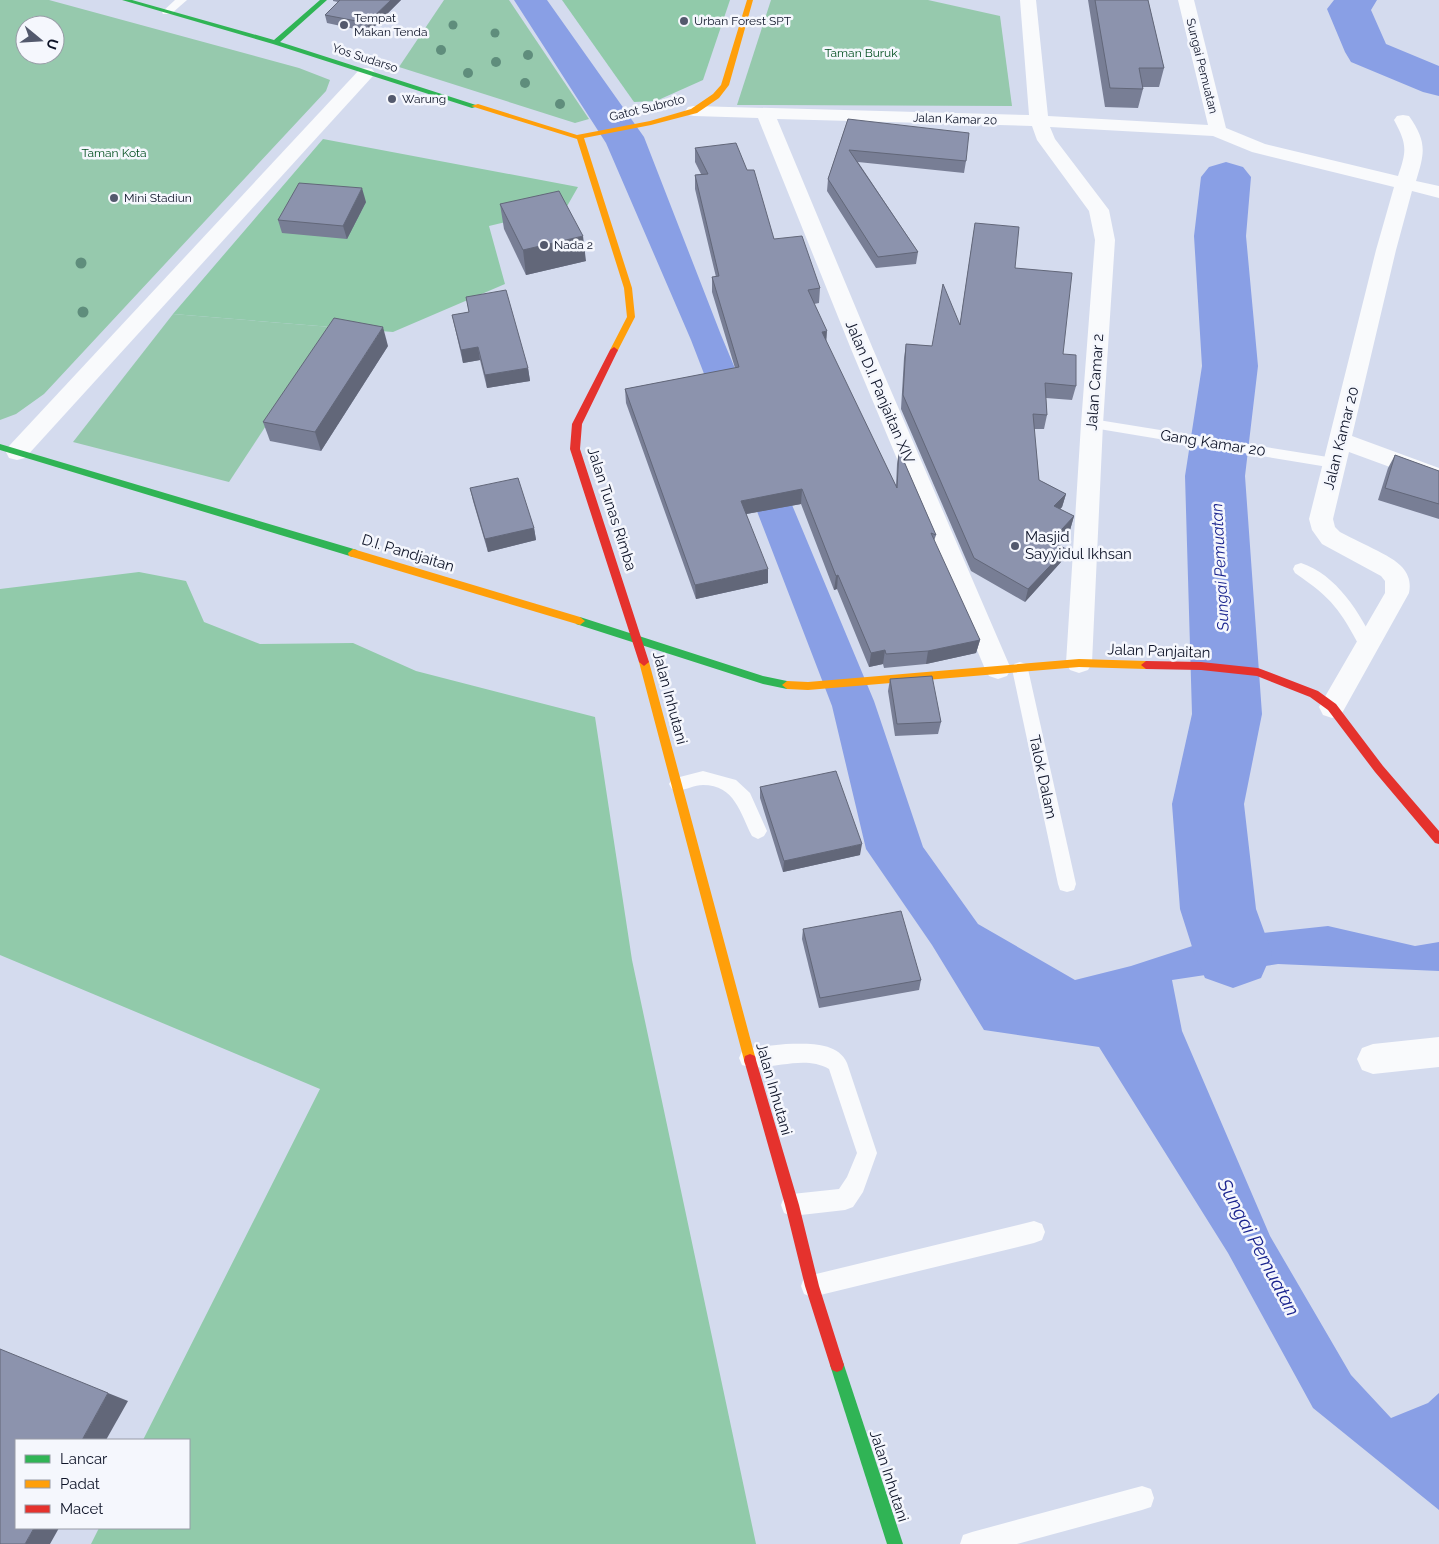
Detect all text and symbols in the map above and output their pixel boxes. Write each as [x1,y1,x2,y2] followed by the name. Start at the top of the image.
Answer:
[354,11,428,39] place label: Tempat Makan Tenda
[694,14,792,28] place label: Urban Forest SPT
[15,15,65,65] north arrow
[678,15,690,27] marker: Urban Forest SPT
[1183,17,1221,115] street label: Sungai Pemuatan
[338,19,350,31] marker: Tempat Makan Tenda
[43,37,62,51] text: U
[330,41,400,75] street label: Yos Sudarso
[824,46,898,60] park label: Taman Buruk
[402,92,446,106] place label: Warung
[608,92,686,124] street label: Gatot Subroto
[386,93,398,105] marker: Warung
[913,111,997,127] street label: Jalan Kamar 20
[81,146,147,160] park label: Taman Kota
[124,191,192,205] place label: Mini Stadiun
[108,192,120,204] marker: Mini Stadiun
[554,238,593,252] place label: Nada 2
[538,239,550,251] marker: Nada 2
[842,318,918,466] street label: Jalan D.I. Panjaitan XIV
[1083,333,1107,431] street label: Jalan Camar 2
[1319,385,1363,491] street label: Jalan Kamar 20
[1159,426,1267,460] street label: Gang Kamar 20
[584,445,640,573] street label: Jalan Tunas Rimba
[1207,503,1233,632] water label: Sungai Pemuatan
[1025,528,1132,563] place label: Masjid Sayyidul Ikhsan
[359,530,457,576] street label: D.I. Pandjaitan
[1009,540,1021,552] marker: Masjid Sayyidul Ikhsan
[1107,640,1211,662] street label: Jalan Panjaitan
[649,650,691,746] street label: Jalan Inhutani
[1025,733,1061,821] street label: Talok Dalam
[752,1041,796,1137] street label: Jalan Inhutani
[1213,1174,1304,1319] water label: Sungai Pemuatan
[866,1428,912,1524] street label: Jalan Inhutani
[15,1439,190,1529] legend
[60,1450,108,1468] text: Lancar
[60,1475,100,1493] text: Padat
[60,1500,103,1518] text: Macet

